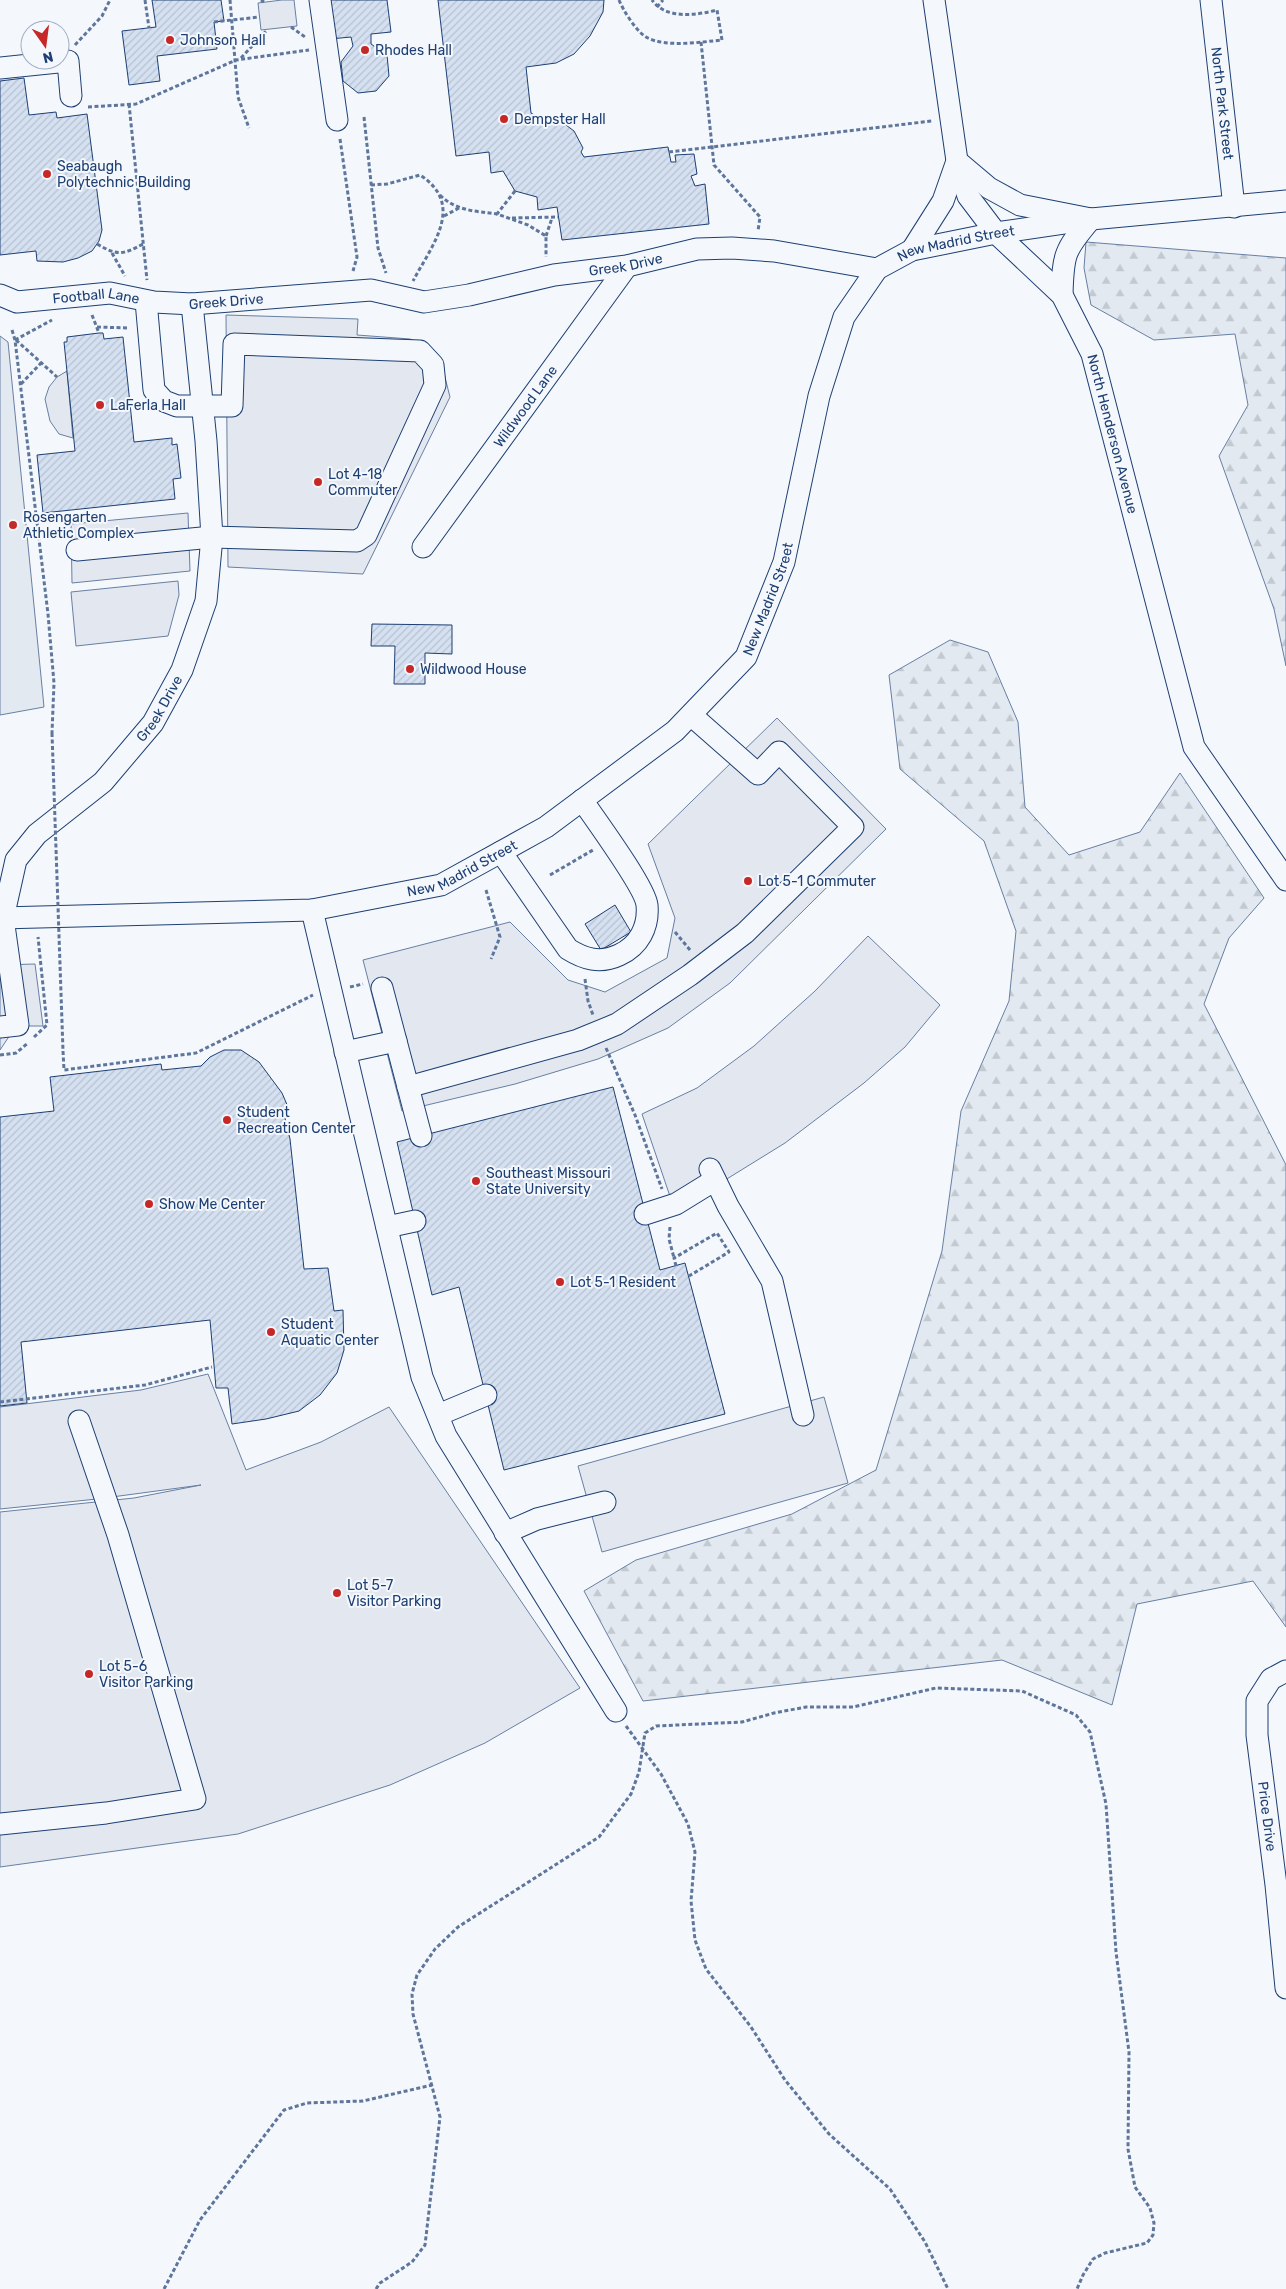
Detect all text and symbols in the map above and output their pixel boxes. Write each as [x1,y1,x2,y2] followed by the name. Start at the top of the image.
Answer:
[20,20,70,70] north arrow
[180,32,266,49] place label: Johnson Hall
[164,34,176,46] marker: Johnson Hall
[375,42,452,59] place label: Rhodes Hall
[359,44,371,56] marker: Rhodes Hall
[1207,46,1237,161] street label: North Park Street
[41,48,55,67] text: N
[514,111,606,128] place label: Dempster Hall
[498,113,510,125] marker: Dempster Hall
[57,158,191,191] place label: Seabaugh Polytechnic Building
[41,168,53,180] marker: Seabaugh Polytechnic Building
[894,222,1016,265] street label: New Madrid Street
[588,250,665,280] street label: Greek Drive
[52,285,141,308] street label: Football Lane
[188,290,264,313] street label: Greek Drive
[1083,352,1141,516] street label: North Henderson Avenue
[490,362,561,451] street label: Wildwood Lane
[110,397,186,414] place label: LaFerla Hall
[94,399,106,411] marker: LaFerla Hall
[328,466,398,499] place label: Lot 4-18 Commuter
[312,476,324,488] marker: Lot 4-18 Commuter
[23,509,134,542] place label: Rosengarten Athletic Complex
[7,519,19,531] marker: Rosengarten Athletic Complex
[739,540,797,658] street label: New Madrid Street
[420,661,527,678] place label: Wildwood House
[404,663,416,675] marker: Wildwood House
[133,673,186,745] street label: Greek Drive
[406,836,521,900] street label: New Madrid Street
[758,873,877,890] place label: Lot 5-1 Commuter
[742,875,754,887] marker: Lot 5-1 Commuter
[237,1104,356,1137] place label: Student Recreation Center
[221,1114,233,1126] marker: Student Recreation Center
[486,1165,611,1198] place label: Southeast Missouri State University
[470,1175,482,1187] marker: Southeast Missouri State University
[159,1196,266,1213] place label: Show Me Center
[143,1198,155,1210] marker: Show Me Center
[570,1274,677,1291] place label: Lot 5-1 Resident
[554,1276,566,1288] marker: Lot 5-1 Resident
[281,1316,380,1349] place label: Student Aquatic Center
[265,1326,277,1338] marker: Student Aquatic Center
[347,1577,441,1610] place label: Lot 5-7 Visitor Parking
[331,1587,343,1599] marker: Lot 5-7 Visitor Parking
[99,1658,193,1691] place label: Lot 5-6 Visitor Parking
[83,1668,95,1680] marker: Lot 5-6 Visitor Parking
[1254,1780,1280,1853] street label: Price Drive

